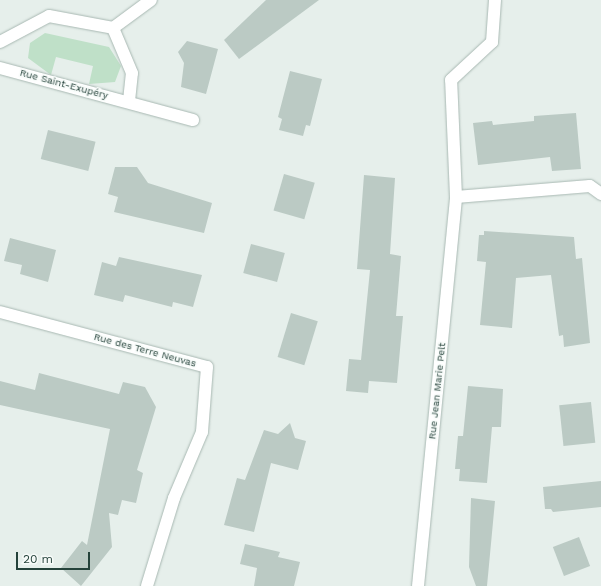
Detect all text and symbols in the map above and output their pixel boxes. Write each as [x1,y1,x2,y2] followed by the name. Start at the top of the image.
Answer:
[19,66,109,102] street label: Rue Saint-Exupéry
[92,331,198,369] street label: Rue des Terre Neuvas
[426,342,448,440] street label: Rue Jean Marie Pelt
[18,544,92,570] scale bar
[23,552,53,566] text: 20 m

